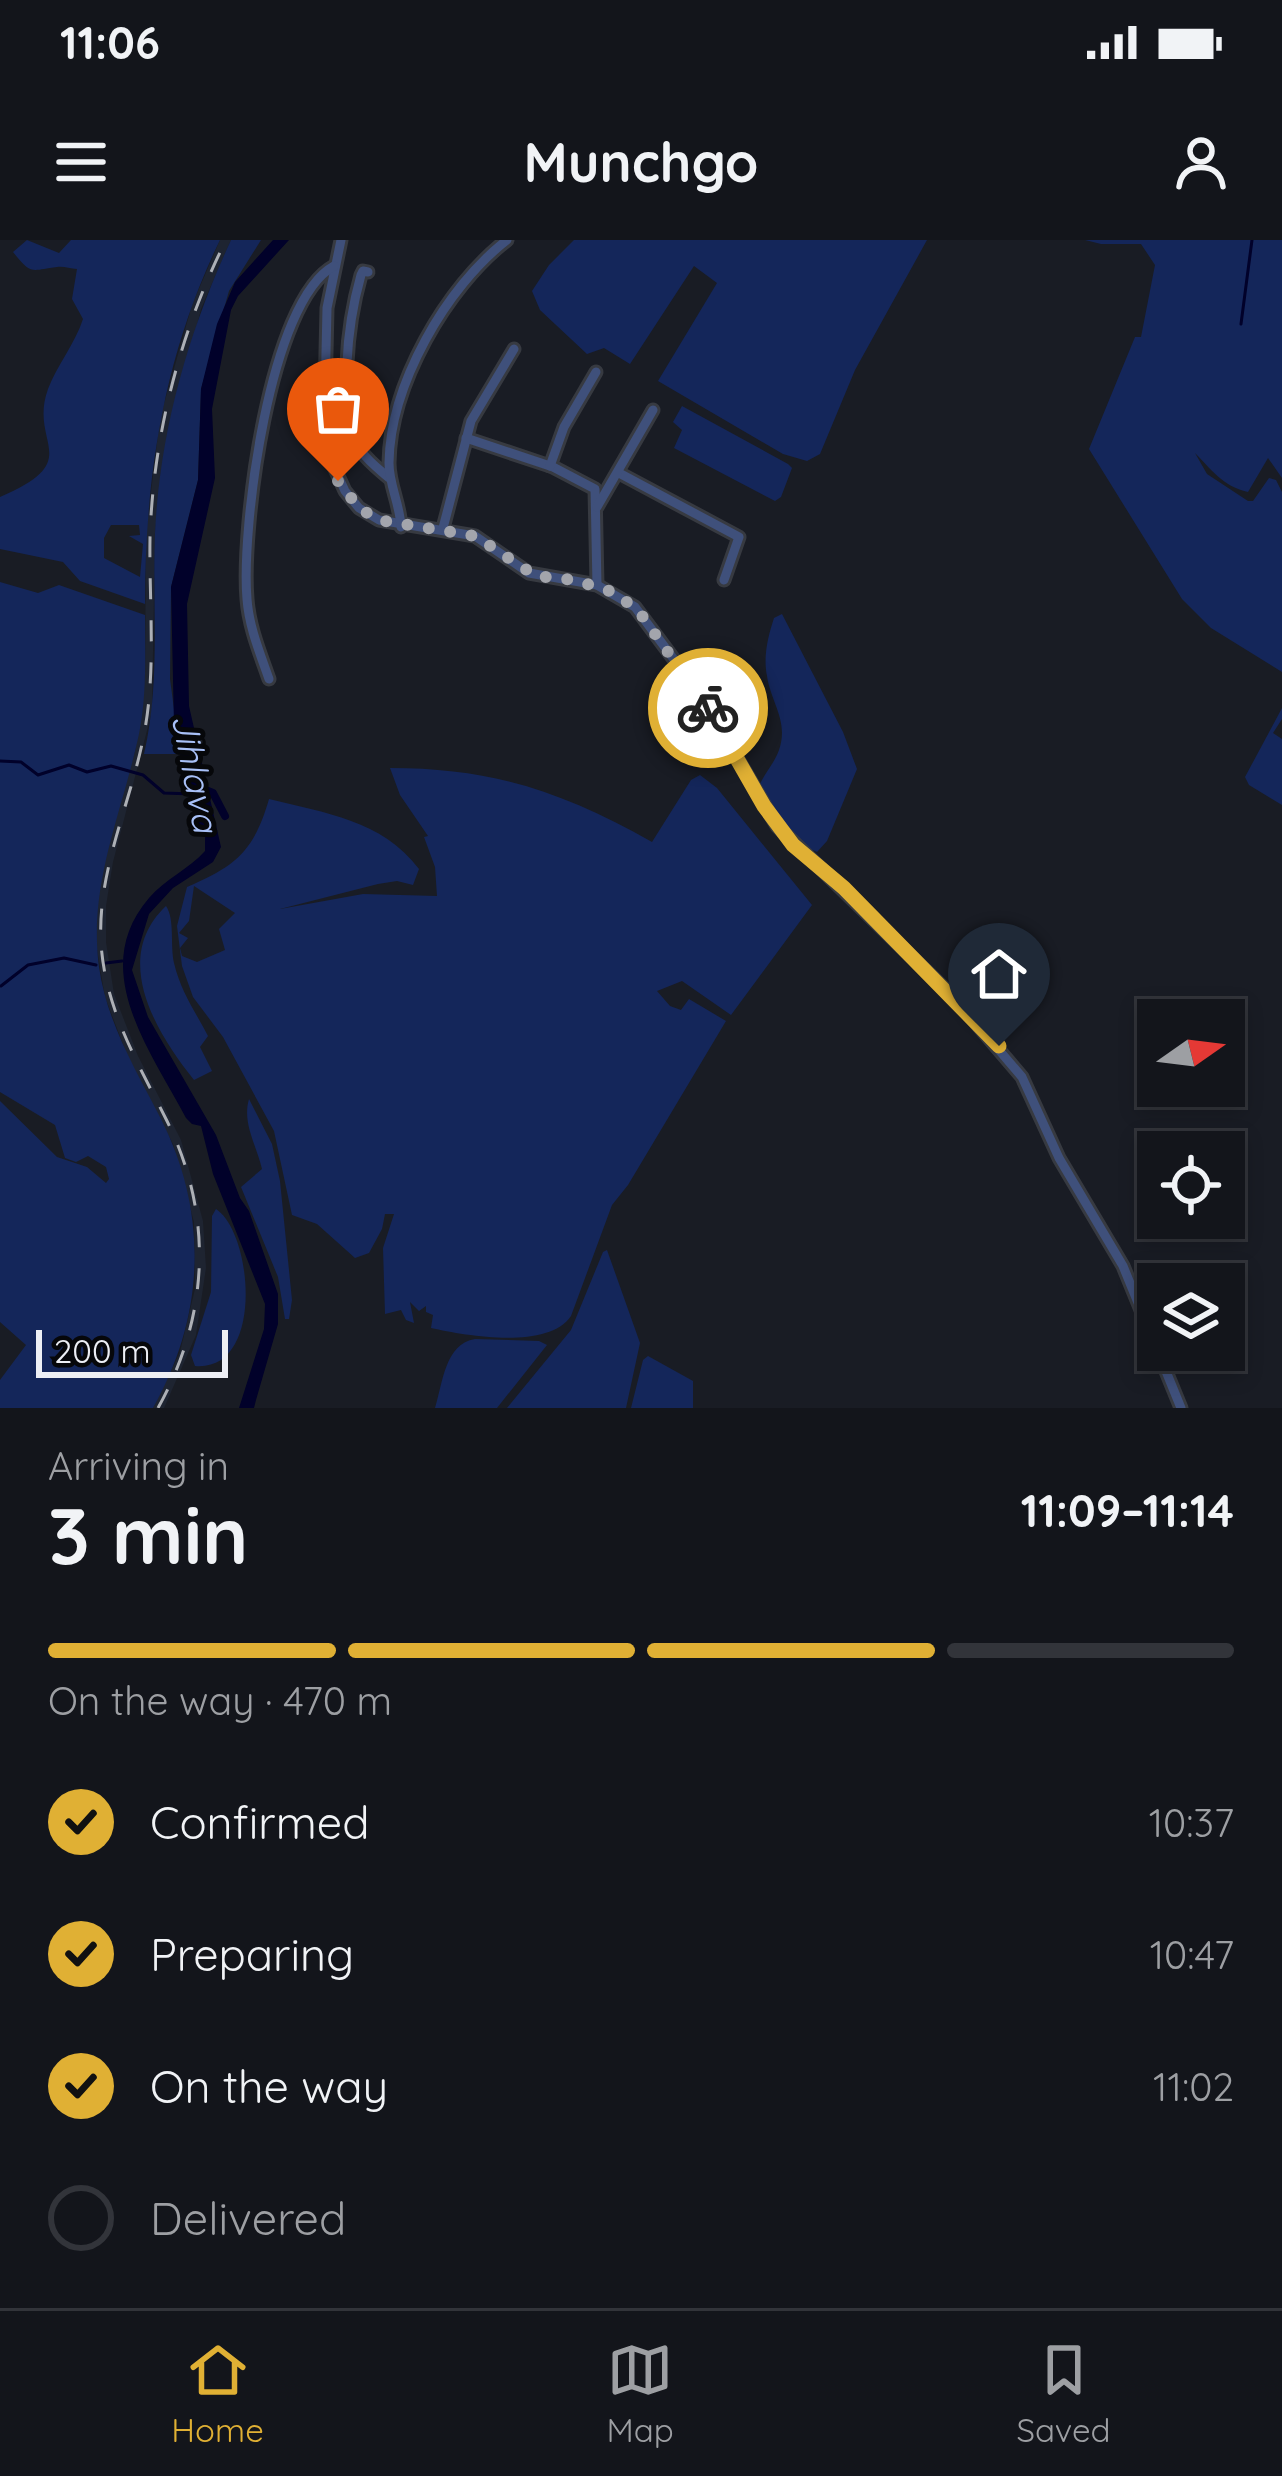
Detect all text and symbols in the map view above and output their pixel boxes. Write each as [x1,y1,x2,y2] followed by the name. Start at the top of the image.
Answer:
[60,14,160,70] text: 11:06
[524,128,758,196] text: Munchgo
[48,129,114,195] icon: menu
[1168,129,1234,195] icon: person
[287,358,389,481] pin
[305,376,371,442] icon: bag
[648,648,768,768] courier
[675,675,741,741] icon: bike
[163,710,230,838] water label: Jihlava
[948,923,1050,1046] pin
[966,941,1032,1007] icon: home
[1137,999,1245,1107] north arrow
[1137,999,1245,1371] map controls
[1137,1131,1245,1239] button: locate
[1137,1263,1245,1371] button: layers
[36,1324,228,1377] scale bar
[54,1330,151,1371] text: 200 m
[48,1441,229,1490] text: Arriving in
[1021,1482,1234,1538] text: 11:09–11:14
[48,1486,249,1584] text: 3 min
[48,1676,392,1725] text: On the way · 470 m
[48,1789,114,1855] icon: check
[150,1794,369,1850] text: Confirmed
[1149,1798,1234,1847] text: 10:37
[48,1921,114,1987] icon: check
[150,1926,354,1982] text: Preparing
[1150,1930,1234,1979] text: 10:47
[48,2053,114,2119] icon: check
[150,2058,388,2114] text: On the way
[1153,2062,1234,2111] text: 11:02
[150,2190,346,2246] text: Delivered
[171,2337,264,2450] tab: Home
[607,2337,674,2450] tab: Map
[1017,2337,1111,2450] tab: Saved

